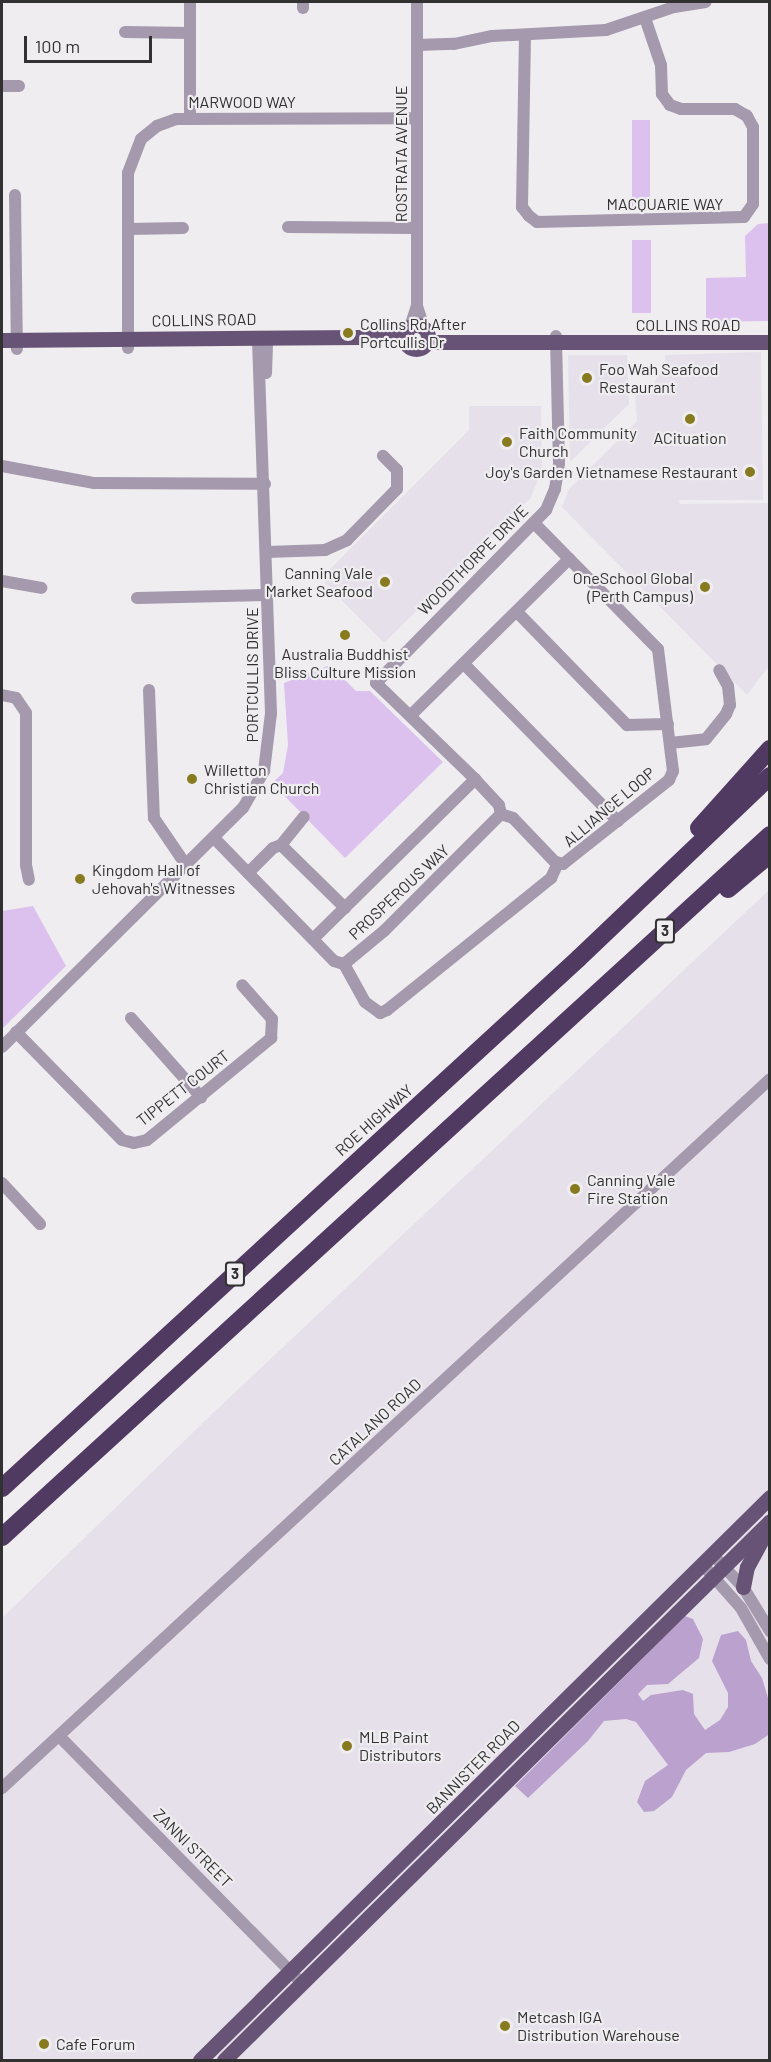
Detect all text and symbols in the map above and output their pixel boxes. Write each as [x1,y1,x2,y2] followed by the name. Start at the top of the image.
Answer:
[27,24,154,62] scale bar
[35,35,80,57] text: 100 m
[391,86,411,222] street label: ROSTRATA AVENUE
[188,92,296,112] street label: MARWOOD WAY
[607,194,723,214] street label: MACQUARIE WAY
[152,309,256,331] street label: COLLINS ROAD
[360,314,466,352] place label: Collins Rd After Portcullis Dr
[636,315,740,335] street label: COLLINS ROAD
[341,326,355,340] marker: Collins Rd After Portcullis Dr
[599,359,718,397] place label: Foo Wah Seafood Restaurant
[580,371,594,385] marker: Foo Wah Seafood Restaurant
[683,412,697,426] marker: ACituation
[519,423,637,461] place label: Faith Community Church
[653,428,727,448] place label: ACituation
[500,435,514,449] marker: Faith Community Church
[485,462,738,482] place label: Joy's Garden Vietnamese Restaurant
[743,465,757,479] marker: Joy's Garden Vietnamese Restaurant
[414,501,532,619] street label: WOODTHORPE DRIVE
[265,563,373,601] place label: Canning Vale Market Seafood
[573,568,693,606] place label: OneSchool Global (Perth Campus)
[378,575,392,589] marker: Canning Vale Market Seafood
[698,580,712,594] marker: OneSchool Global (Perth Campus)
[242,607,262,743] street label: PORTCULLIS DRIVE
[338,628,352,642] marker: Australia Buddhist Bliss Culture Mission
[274,644,416,682] place label: Australia Buddhist Bliss Culture Mission
[204,760,319,798] place label: Willetton Christian Church
[559,763,659,851] street label: ALLIANCE LOOP
[185,772,199,786] marker: Willetton Christian Church
[345,840,453,944] street label: PROSPEROUS WAY
[92,860,235,898] place label: Kingdom Hall of Jehovah's Witnesses
[73,872,87,886] marker: Kingdom Hall of Jehovah's Witnesses
[654,919,676,943] road number: 3
[133,1046,233,1130] street label: TIPPETT COURT
[331,1080,417,1160] street label: ROE HIGHWAY
[587,1170,676,1208] place label: Canning Vale Fire Station
[568,1182,582,1196] marker: Canning Vale Fire Station
[224,1262,246,1286] road number: 3
[325,1374,425,1470] street label: CATALANO ROAD
[422,1716,524,1818] street label: BANNISTER ROAD
[359,1727,441,1765] place label: MLB Paint Distributors
[340,1739,354,1753] marker: MLB Paint Distributors
[150,1805,236,1891] street label: ZANNI STREET
[517,2007,680,2045] place label: Metcash IGA Distribution Warehouse
[498,2019,512,2033] marker: Metcash IGA Distribution Warehouse
[56,2034,135,2054] place label: Cafe Forum
[37,2037,51,2051] marker: Cafe Forum

